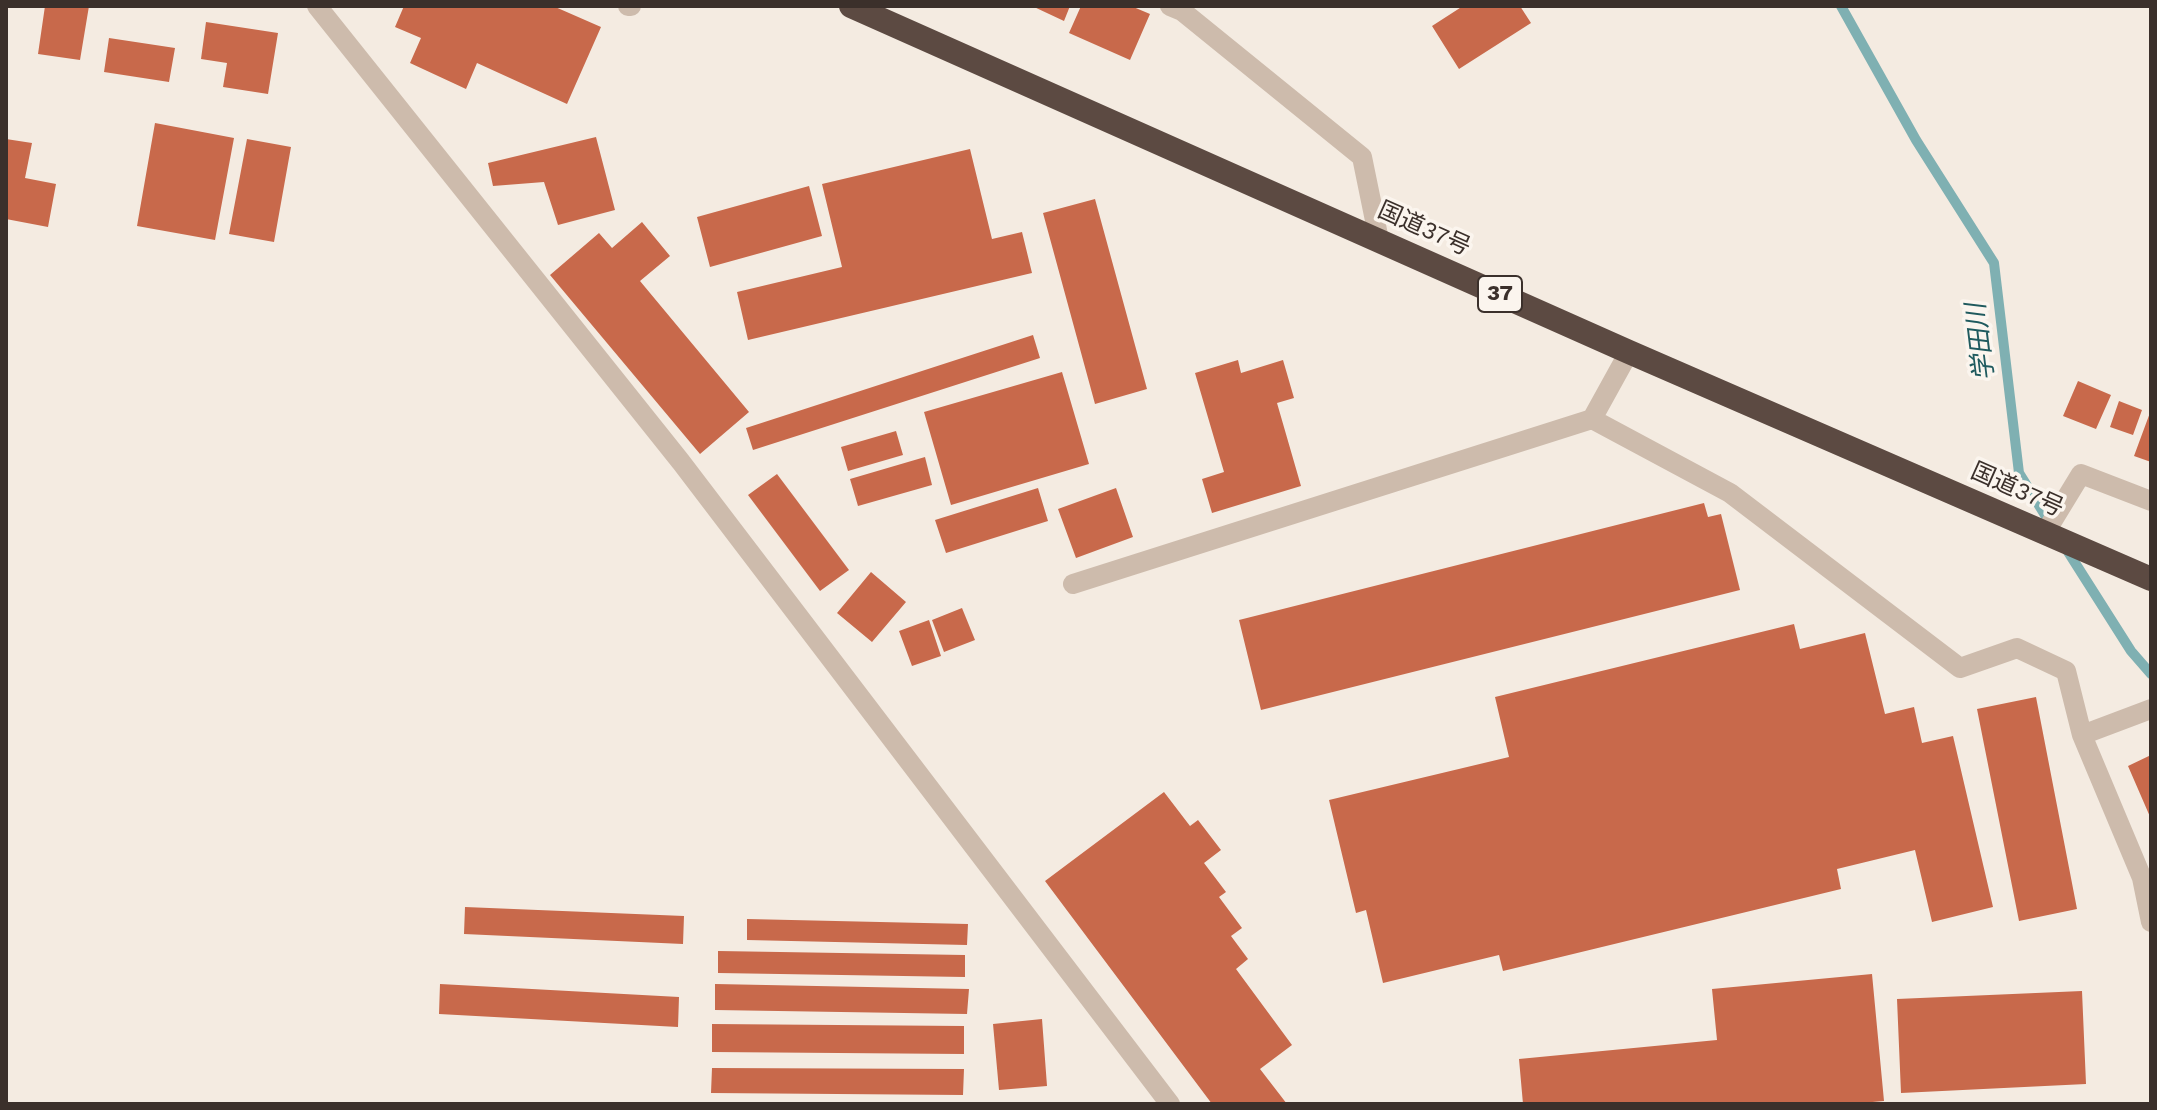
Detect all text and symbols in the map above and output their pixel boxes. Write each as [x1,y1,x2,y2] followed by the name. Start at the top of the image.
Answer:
[1373,196,1475,262] street label: 国道37号
[1478,276,1522,312] road number: 37
[1961,301,2001,383] water label: 学田川
[1966,457,2068,523] street label: 国道37号

